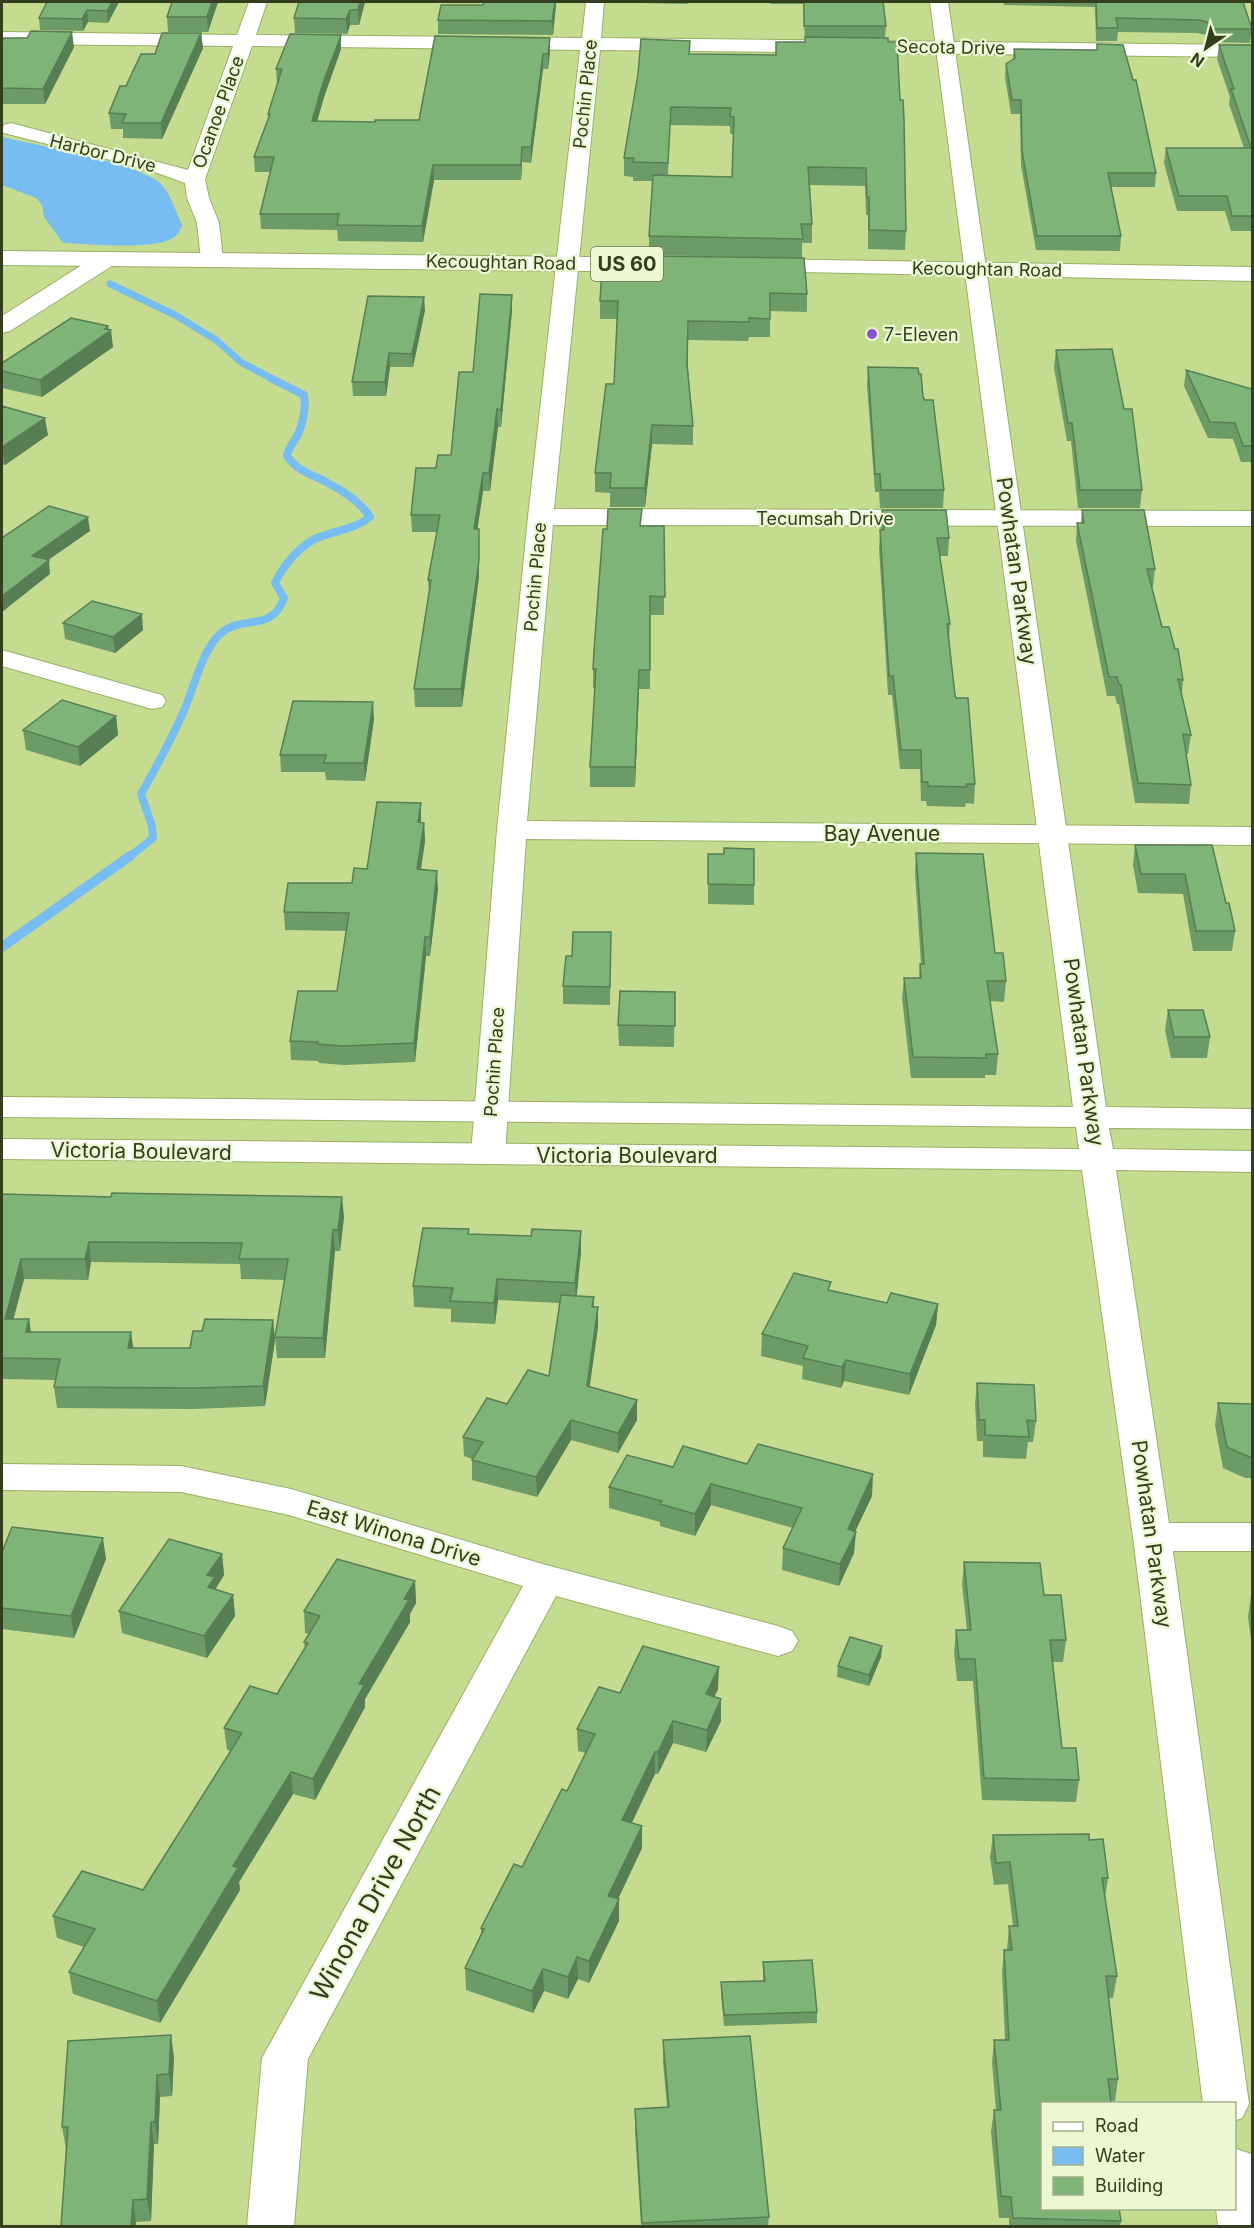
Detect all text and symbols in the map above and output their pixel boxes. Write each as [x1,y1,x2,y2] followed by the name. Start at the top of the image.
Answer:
[1176,18,1236,78] north arrow
[896,36,1006,58] street label: Secota Drive
[569,38,601,150] street label: Pochin Place
[1187,49,1208,72] text: N
[188,53,248,171] street label: Ocanoe Place
[48,130,158,176] street label: Harbor Drive
[591,247,663,281] road number: US 60
[426,250,576,274] street label: Kecoughtan Road
[912,257,1062,281] street label: Kecoughtan Road
[884,324,959,345] place label: 7-Eleven
[865,327,879,341] marker: 7-Eleven
[991,475,1043,667] street label: Powhatan Parkway
[756,508,894,529] street label: Tecumsah Drive
[520,521,550,633] street label: Pochin Place
[824,821,940,846] street label: Bay Avenue
[1058,956,1110,1148] street label: Powhatan Parkway
[480,1006,508,1118] street label: Pochin Place
[50,1137,232,1165] street label: Victoria Boulevard
[536,1143,718,1168] street label: Victoria Boulevard
[1126,1438,1178,1630] street label: Powhatan Parkway
[304,1495,484,1571] street label: East Winona Drive
[303,1780,447,2006] street label: Winona Drive North
[1041,2102,1236,2210] legend
[1095,2115,1138,2136] text: Road
[1095,2145,1145,2166] text: Water
[1095,2175,1163,2196] text: Building

